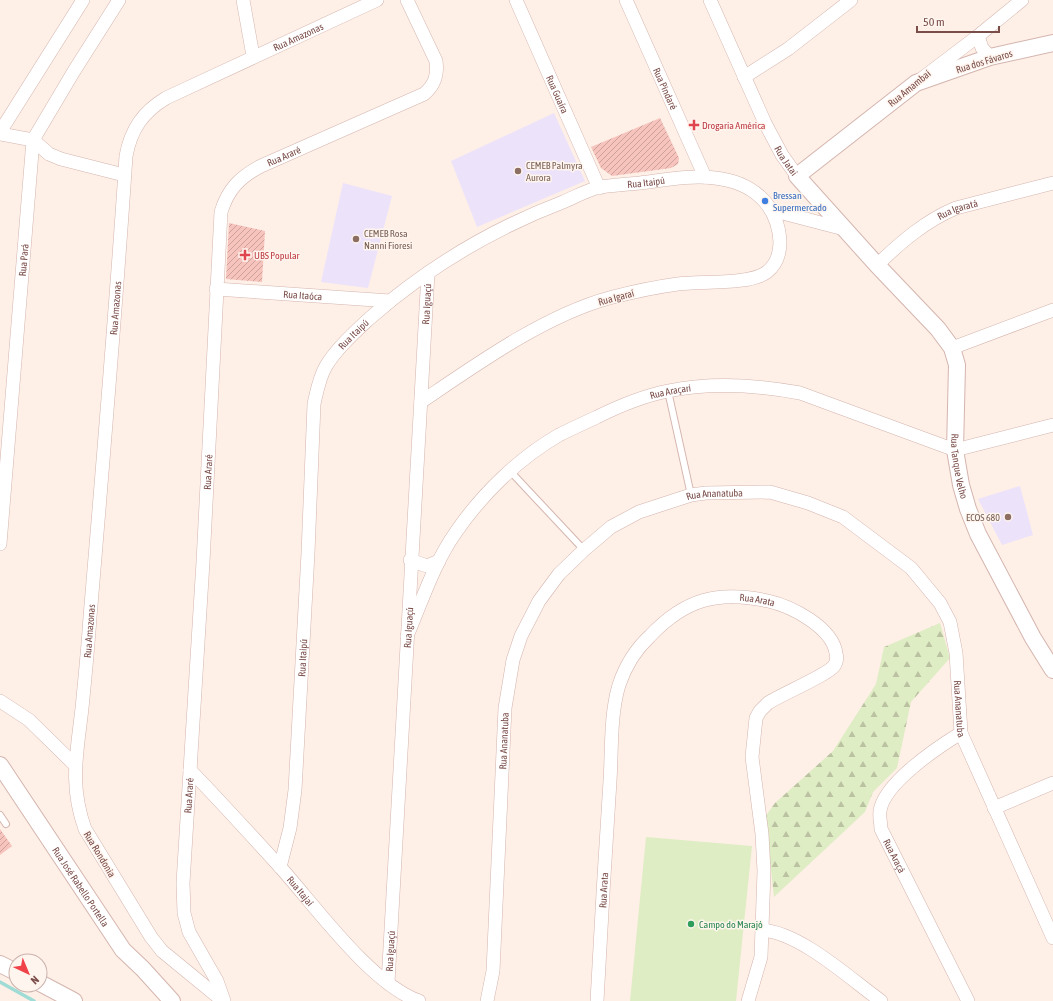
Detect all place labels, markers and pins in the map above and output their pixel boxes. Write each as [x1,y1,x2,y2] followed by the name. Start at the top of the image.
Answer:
[689,120,699,130] marker: Drogaria América
[702,120,766,131] place label: Drogaria América
[526,160,583,183] place label: CEMEB Palmyra Aurora
[513,166,523,176] marker: CEMEB Palmyra Aurora
[773,190,827,213] place label: Bressan Supermercado
[760,196,770,206] marker: Bressan Supermercado
[364,228,412,251] place label: CEMEB Rosa Nanni Fioresi
[351,234,361,244] marker: CEMEB Rosa Nanni Fioresi
[239,249,251,261] marker: UBS Popular
[254,250,301,261] place label: UBS Popular
[966,512,1000,523] place label: ECOS 680
[1003,512,1013,522] marker: ECOS 680
[686,919,696,929] marker: Campo do Marajó
[699,919,763,930] place label: Campo do Marajó

